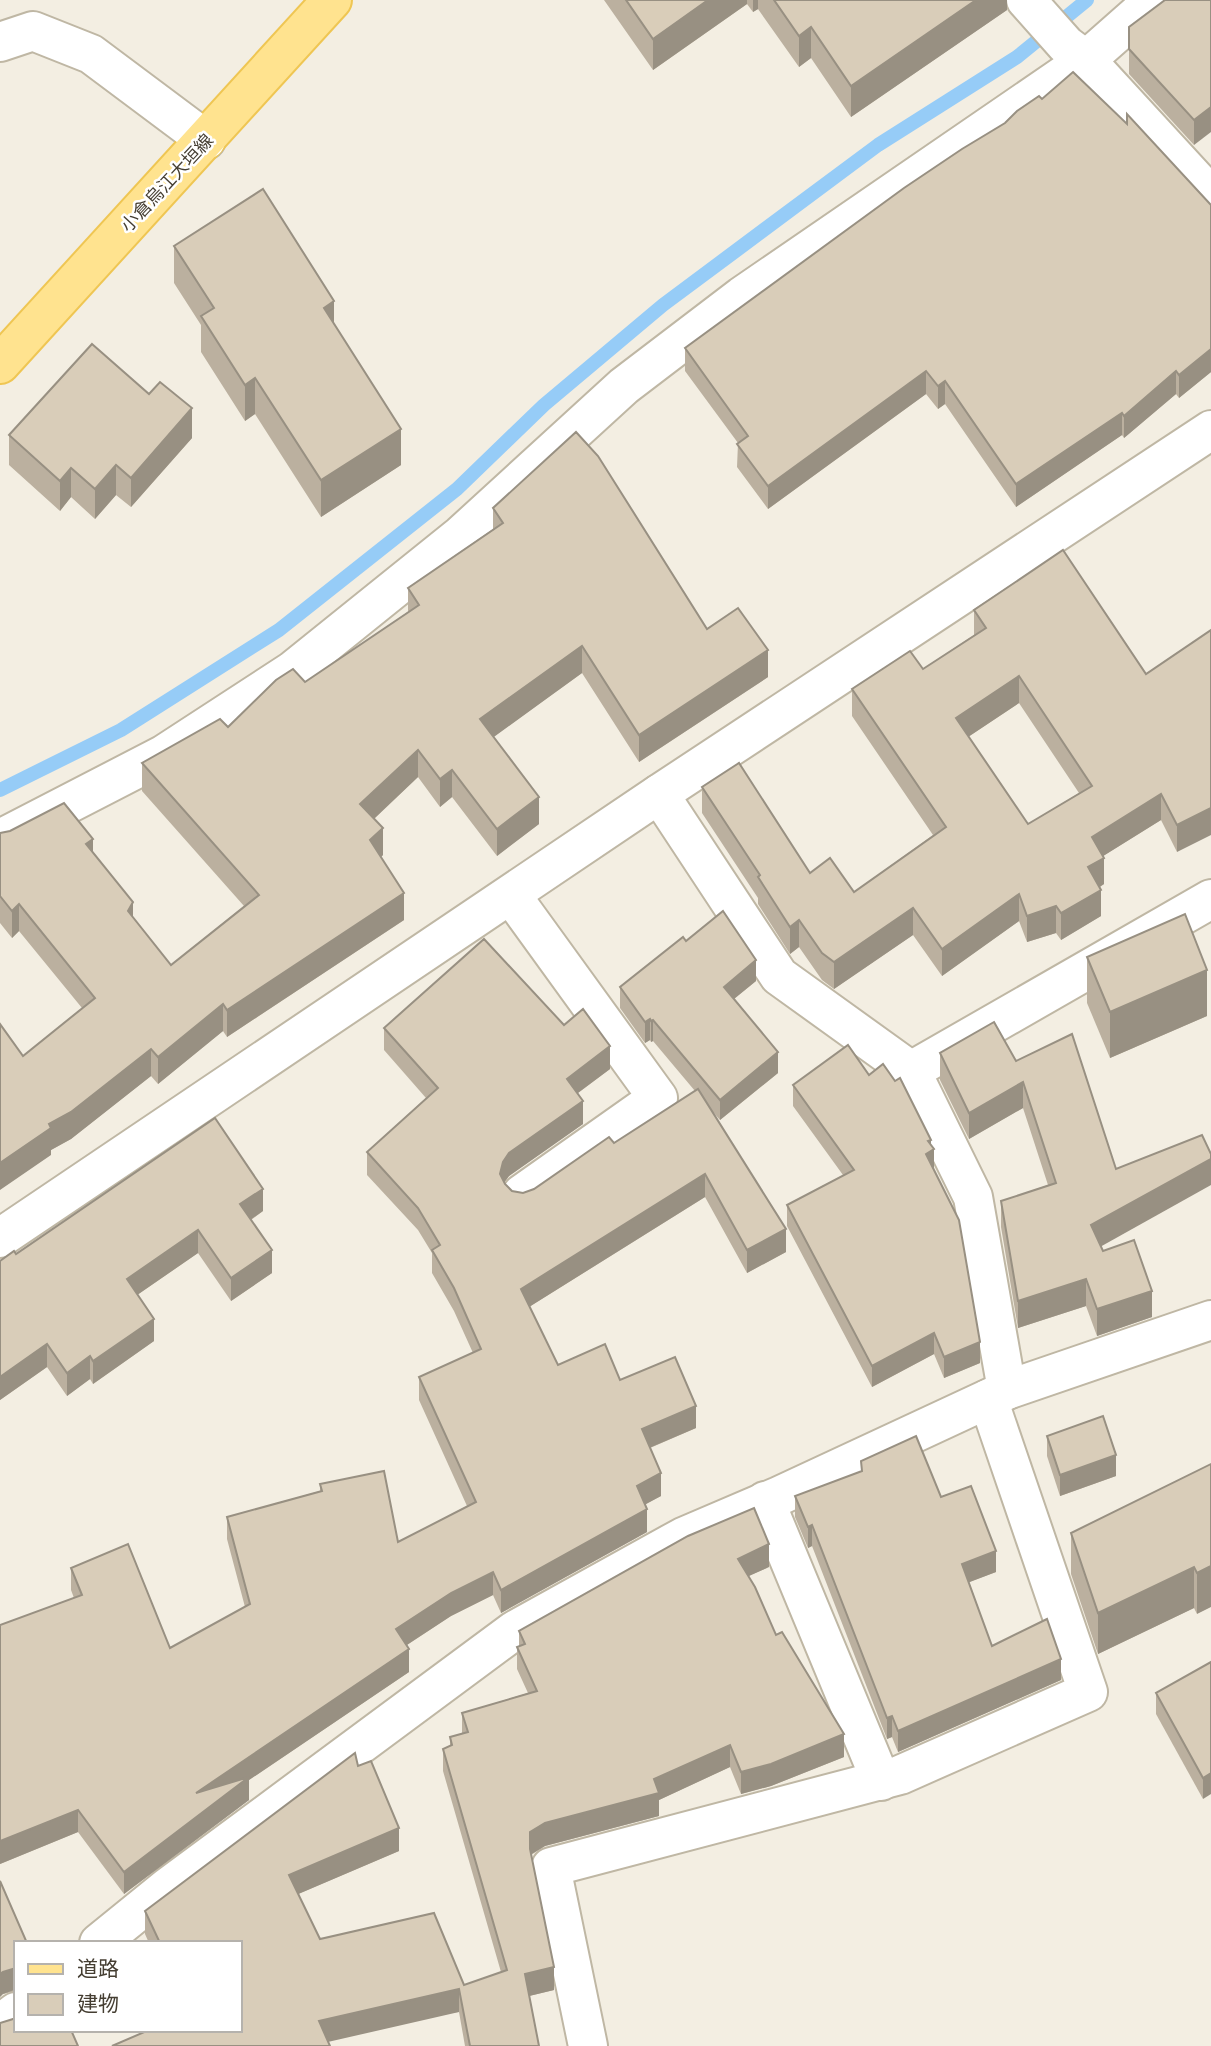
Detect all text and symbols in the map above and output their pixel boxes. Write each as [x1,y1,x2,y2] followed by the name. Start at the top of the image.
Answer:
[116,129,217,236] street label: 小倉烏江大垣線
[14,1941,242,2032] legend
[77,1956,119,1981] text: 道路
[77,1991,119,2016] text: 建物

